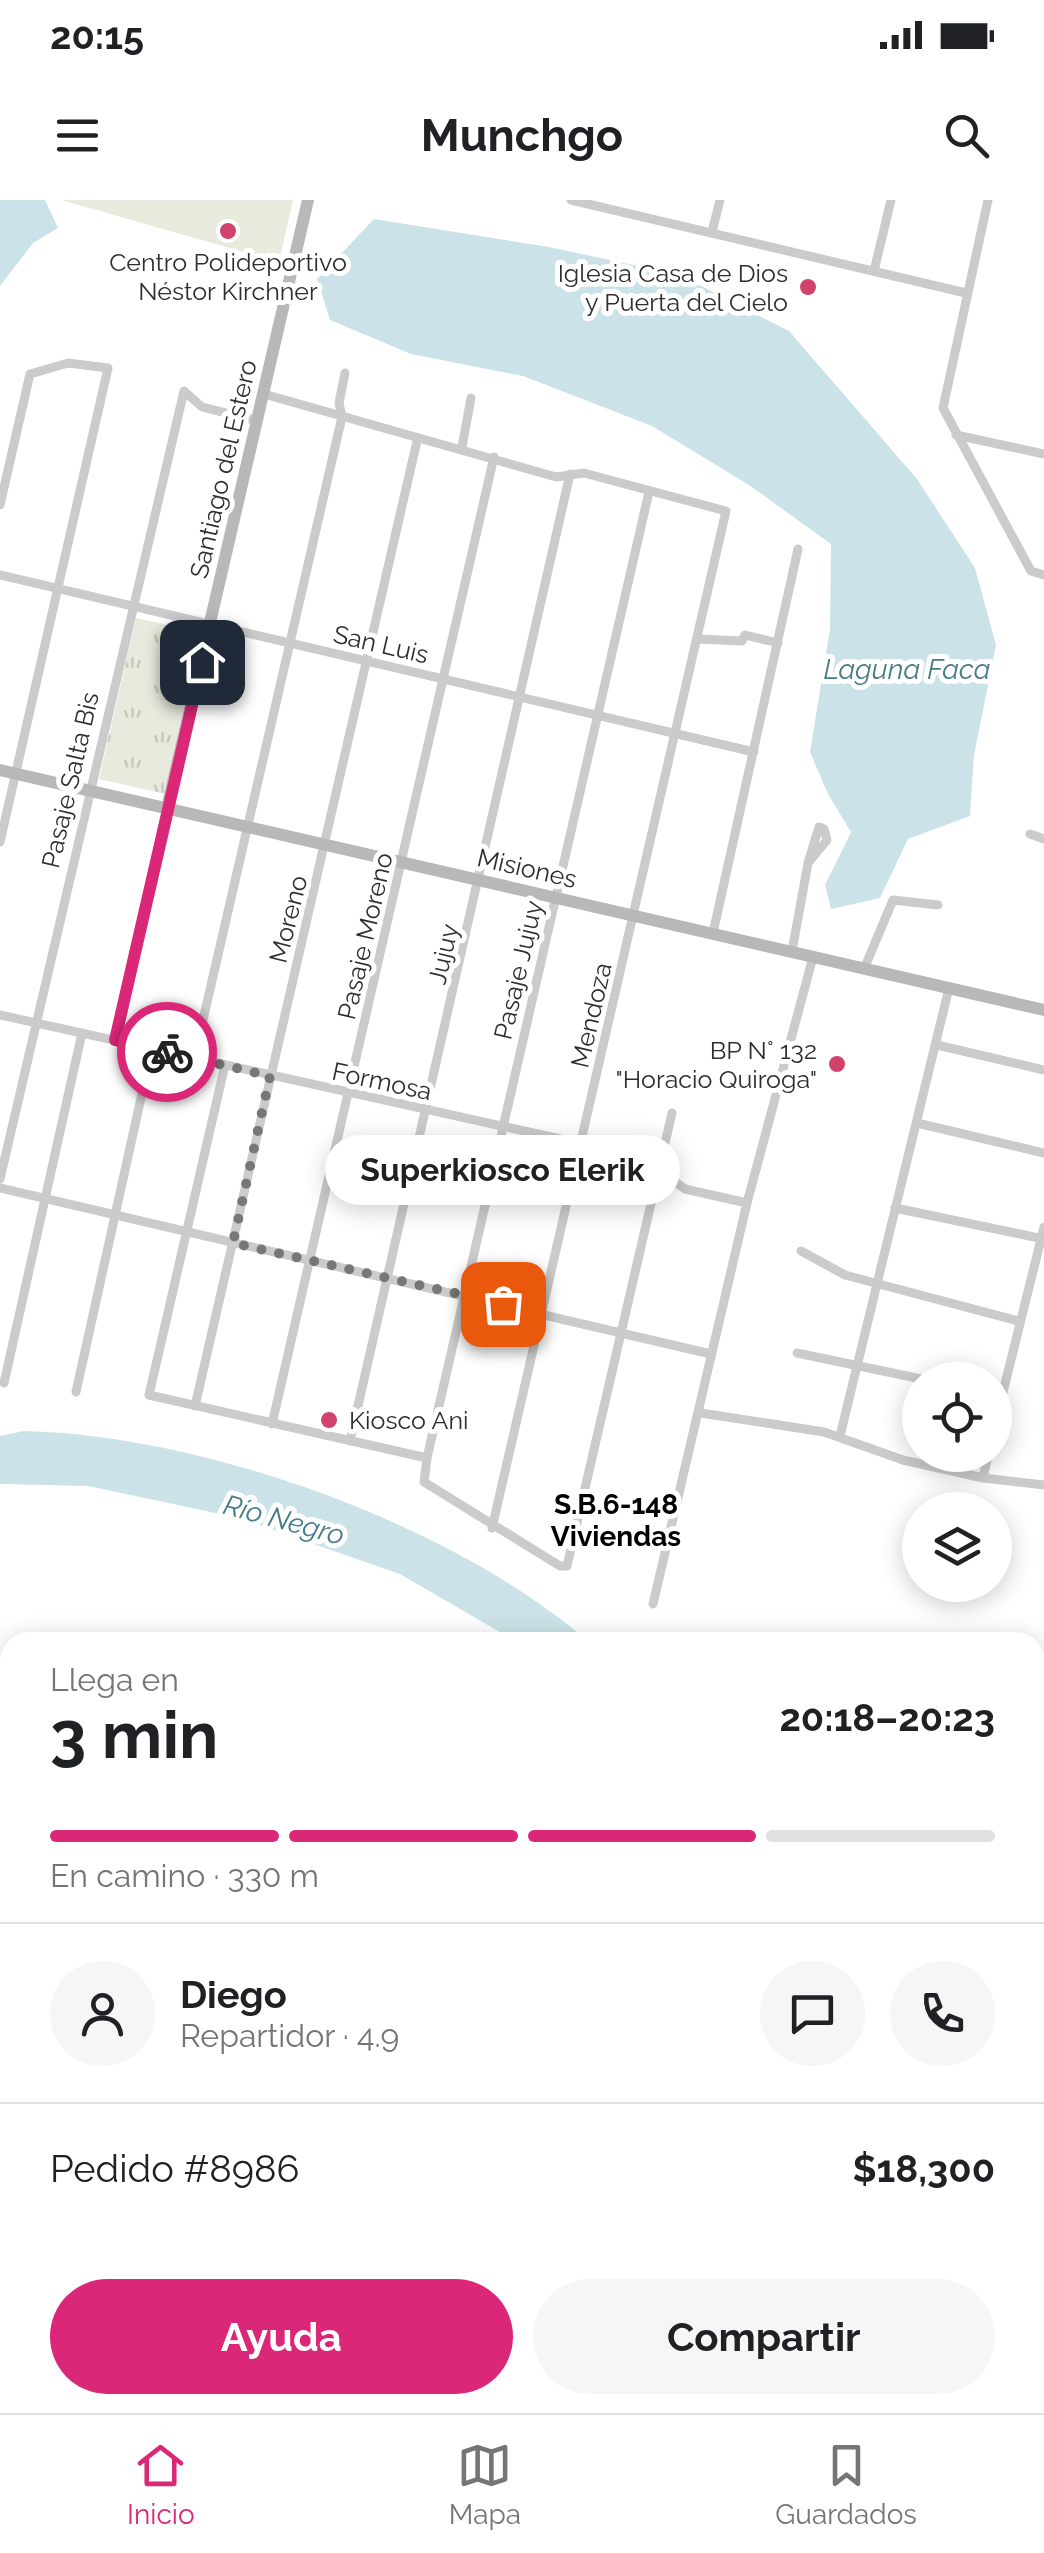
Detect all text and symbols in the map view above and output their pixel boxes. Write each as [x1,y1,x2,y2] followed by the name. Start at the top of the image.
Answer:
[50,13,144,58] text: 20:15
[50,108,105,163] icon: menu
[939,108,994,163] icon: search
[421,109,623,162] text: Munchgo
[217,220,239,242] marker: Centro Polideportivo Néstor Kirchner
[109,247,347,306] place label: Centro Polideportivo Néstor Kirchner
[558,258,788,317] place label: Iglesia Casa de Dios y Puerta del Cielo
[797,276,819,298] marker: Iglesia Casa de Dios y Puerta del Cielo
[183,357,263,581] street label: Santiago del Estero
[331,619,431,669] street label: San Luis
[160,620,245,705] pin
[175,635,230,690] icon: home
[824,653,990,686] water label: Laguna Faca
[35,689,105,871] street label: Pasaje Salta Bis
[474,842,580,894] street label: Misiones
[331,850,399,1022] street label: Pasaje Moreno
[263,872,313,966] street label: Moreno
[487,897,549,1042] street label: Pasaje Jujuy
[422,921,465,987] street label: Jujuy
[564,959,618,1071] street label: Mendoza
[117,1002,217,1102] courier
[140,1025,195,1080] icon: bike
[616,1035,817,1094] place label: BP N° 132 "Horacio Quiroga"
[826,1053,848,1075] marker: BP N° 132 "Horacio Quiroga"
[329,1056,435,1106] street label: Formosa
[326,1134,680,1204] callout: Superkiosco Elerik
[360,1151,645,1188] text: Superkiosco Elerik
[461,1262,546,1347] pin
[476,1277,531,1332] icon: bag
[902,1362,1012,1602] map controls
[902,1362,1012,1472] button: locate
[349,1405,468,1435] place label: Kiosco Ani
[318,1409,340,1431] marker: Kiosco Ani
[220,1488,348,1552] water label: Río Negro
[551,1488,681,1553] district label: S.B.6-148 Viviendas
[902,1492,1012,1602] button: layers
[50,1661,179,1698] text: Llega en
[779,1695,995,1740] text: 20:18–20:23
[50,1697,218,1773] text: 3 min
[50,1857,319,1894] text: En camino · 330 m
[50,1961,155,2066] button: person
[760,1961,865,2066] button: chat
[890,1961,995,2066] button: phone
[180,1972,287,2017] text: Diego
[180,2017,399,2054] text: Repartidor · 4.9
[50,2146,300,2191] text: Pedido #8986
[852,2146,995,2191] text: $18,300
[50,2279,513,2394] button: Ayuda
[533,2279,995,2394] button: Compartir
[127,2438,195,2531] tab: Inicio
[449,2438,521,2531] tab: Mapa
[775,2438,917,2531] tab: Guardados

